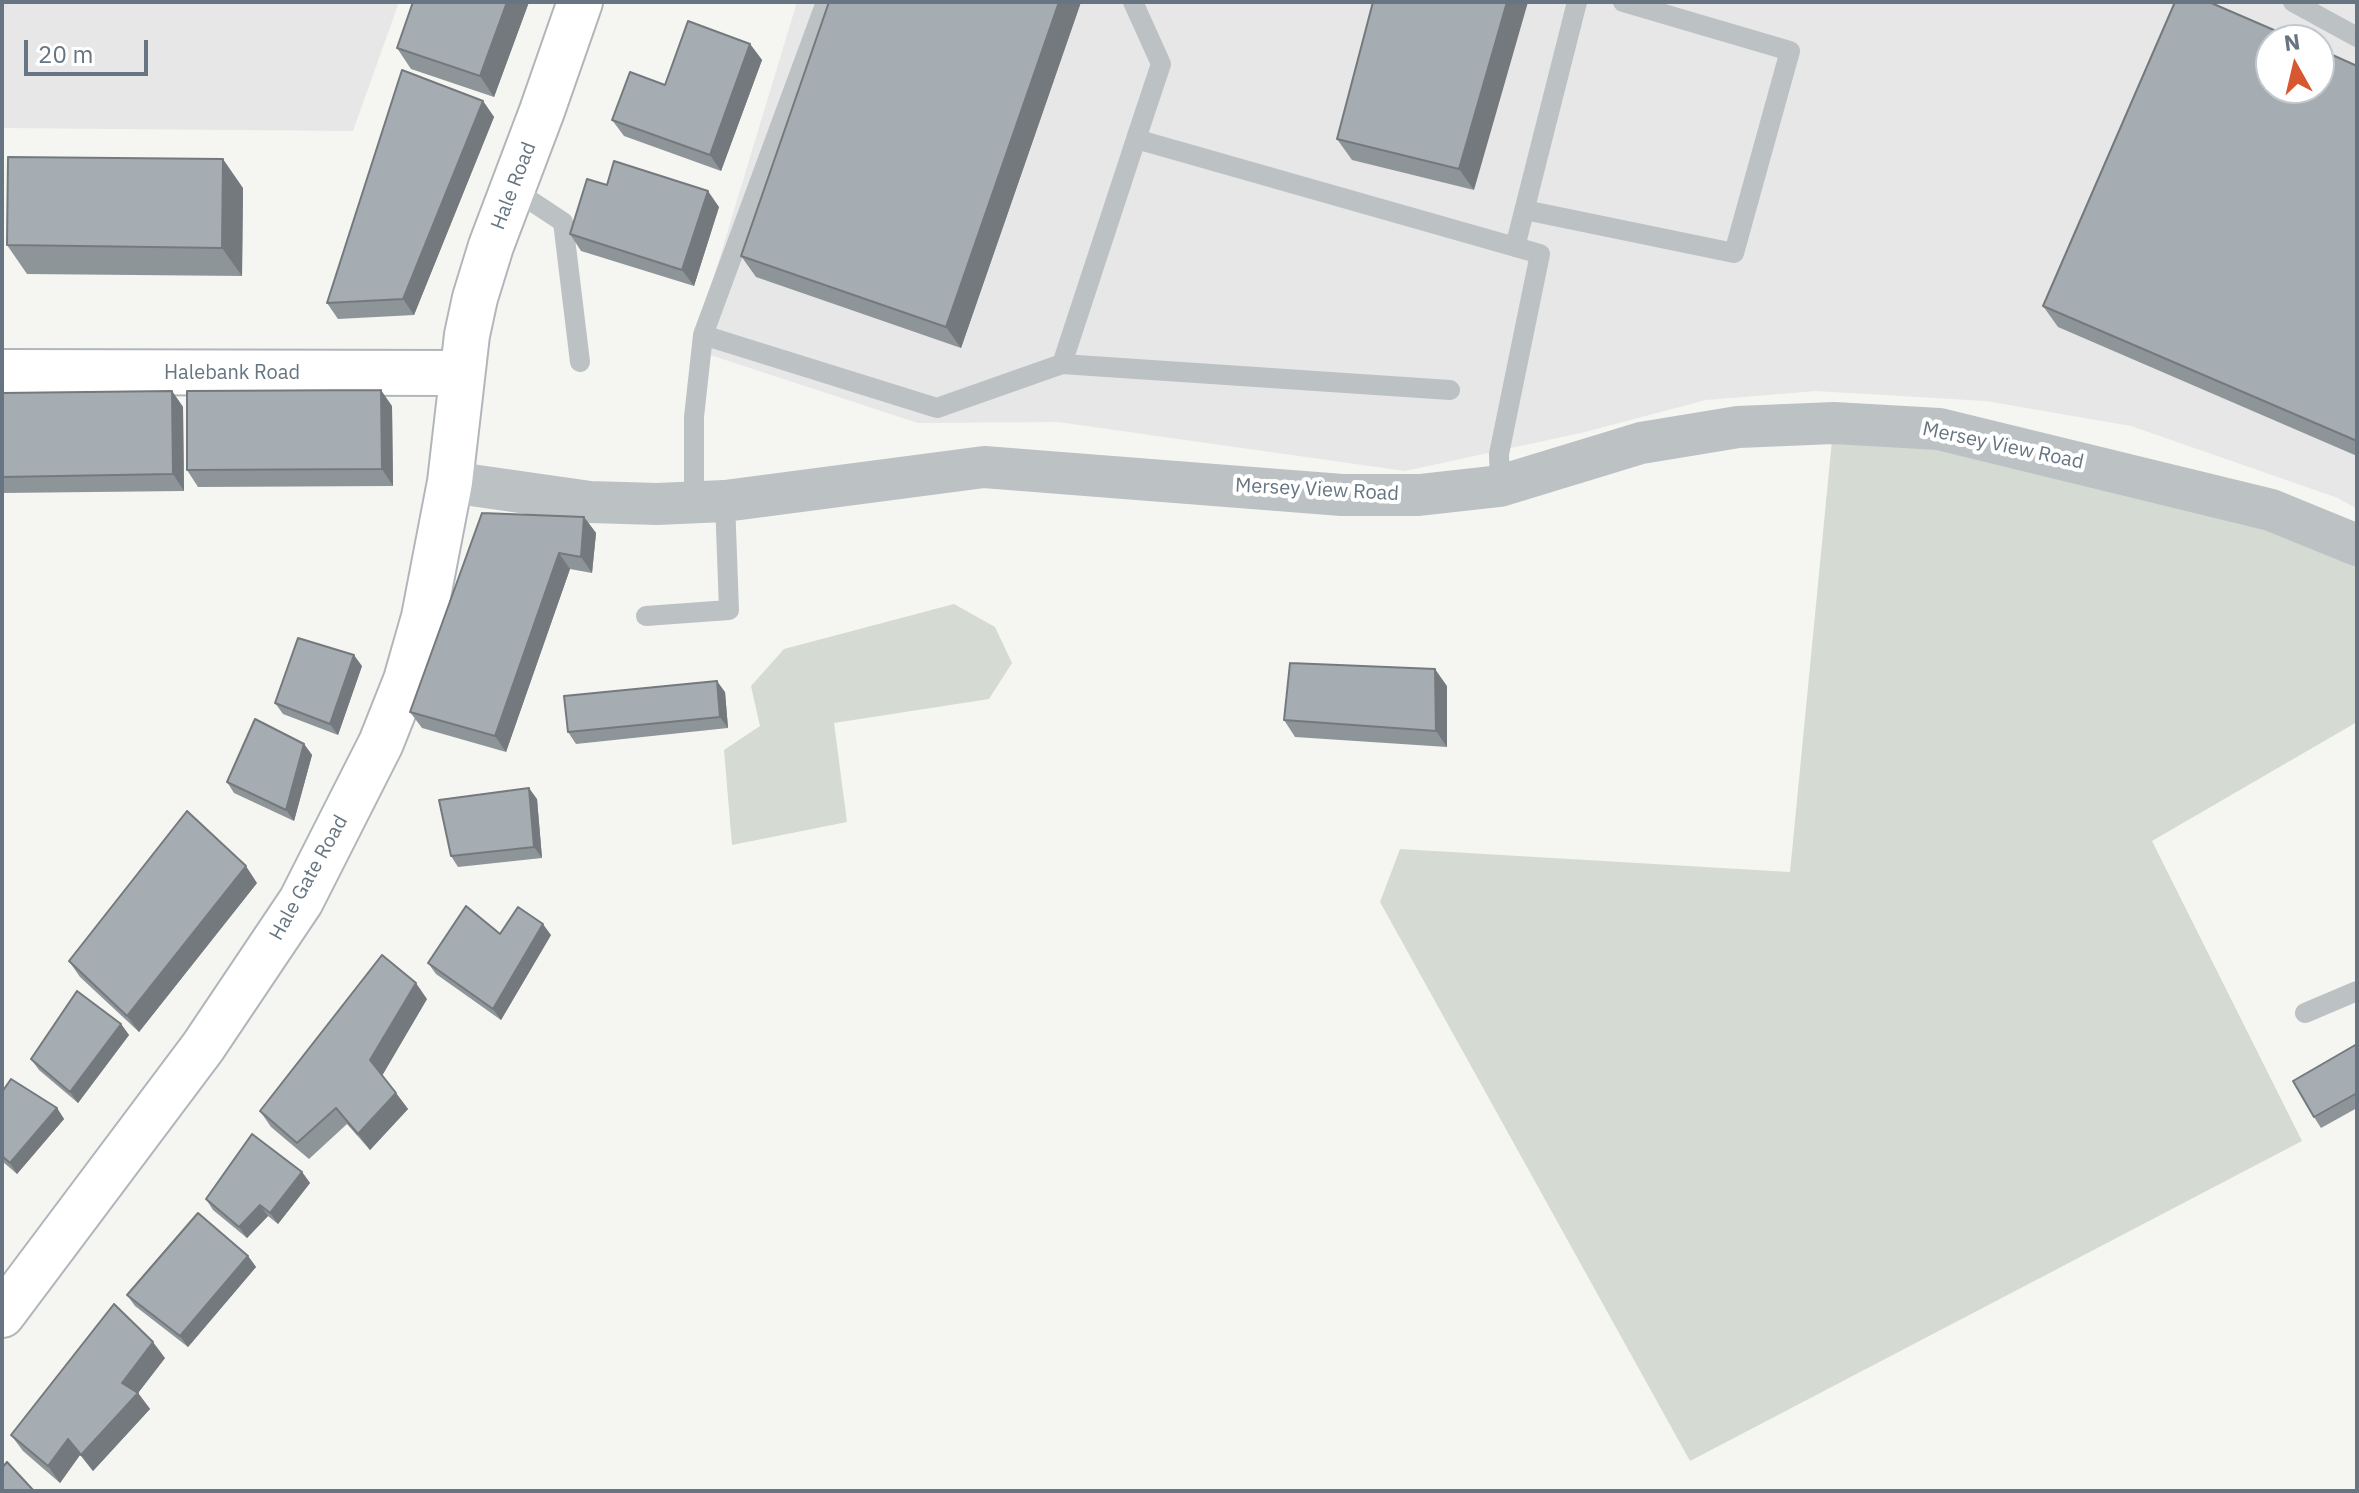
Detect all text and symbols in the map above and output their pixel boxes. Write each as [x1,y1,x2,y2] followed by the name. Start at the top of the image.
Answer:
[28,24,152,74] scale bar
[2255,24,2335,104] north arrow
[2282,26,2302,57] text: N
[38,38,93,70] text: 20 m
[486,139,542,233] street label: Hale Road
[164,361,300,385] street label: Halebank Road
[1920,417,2086,475] street label: Mersey View Road
[1234,474,1400,506] street label: Mersey View Road
[265,811,353,945] street label: Hale Gate Road

